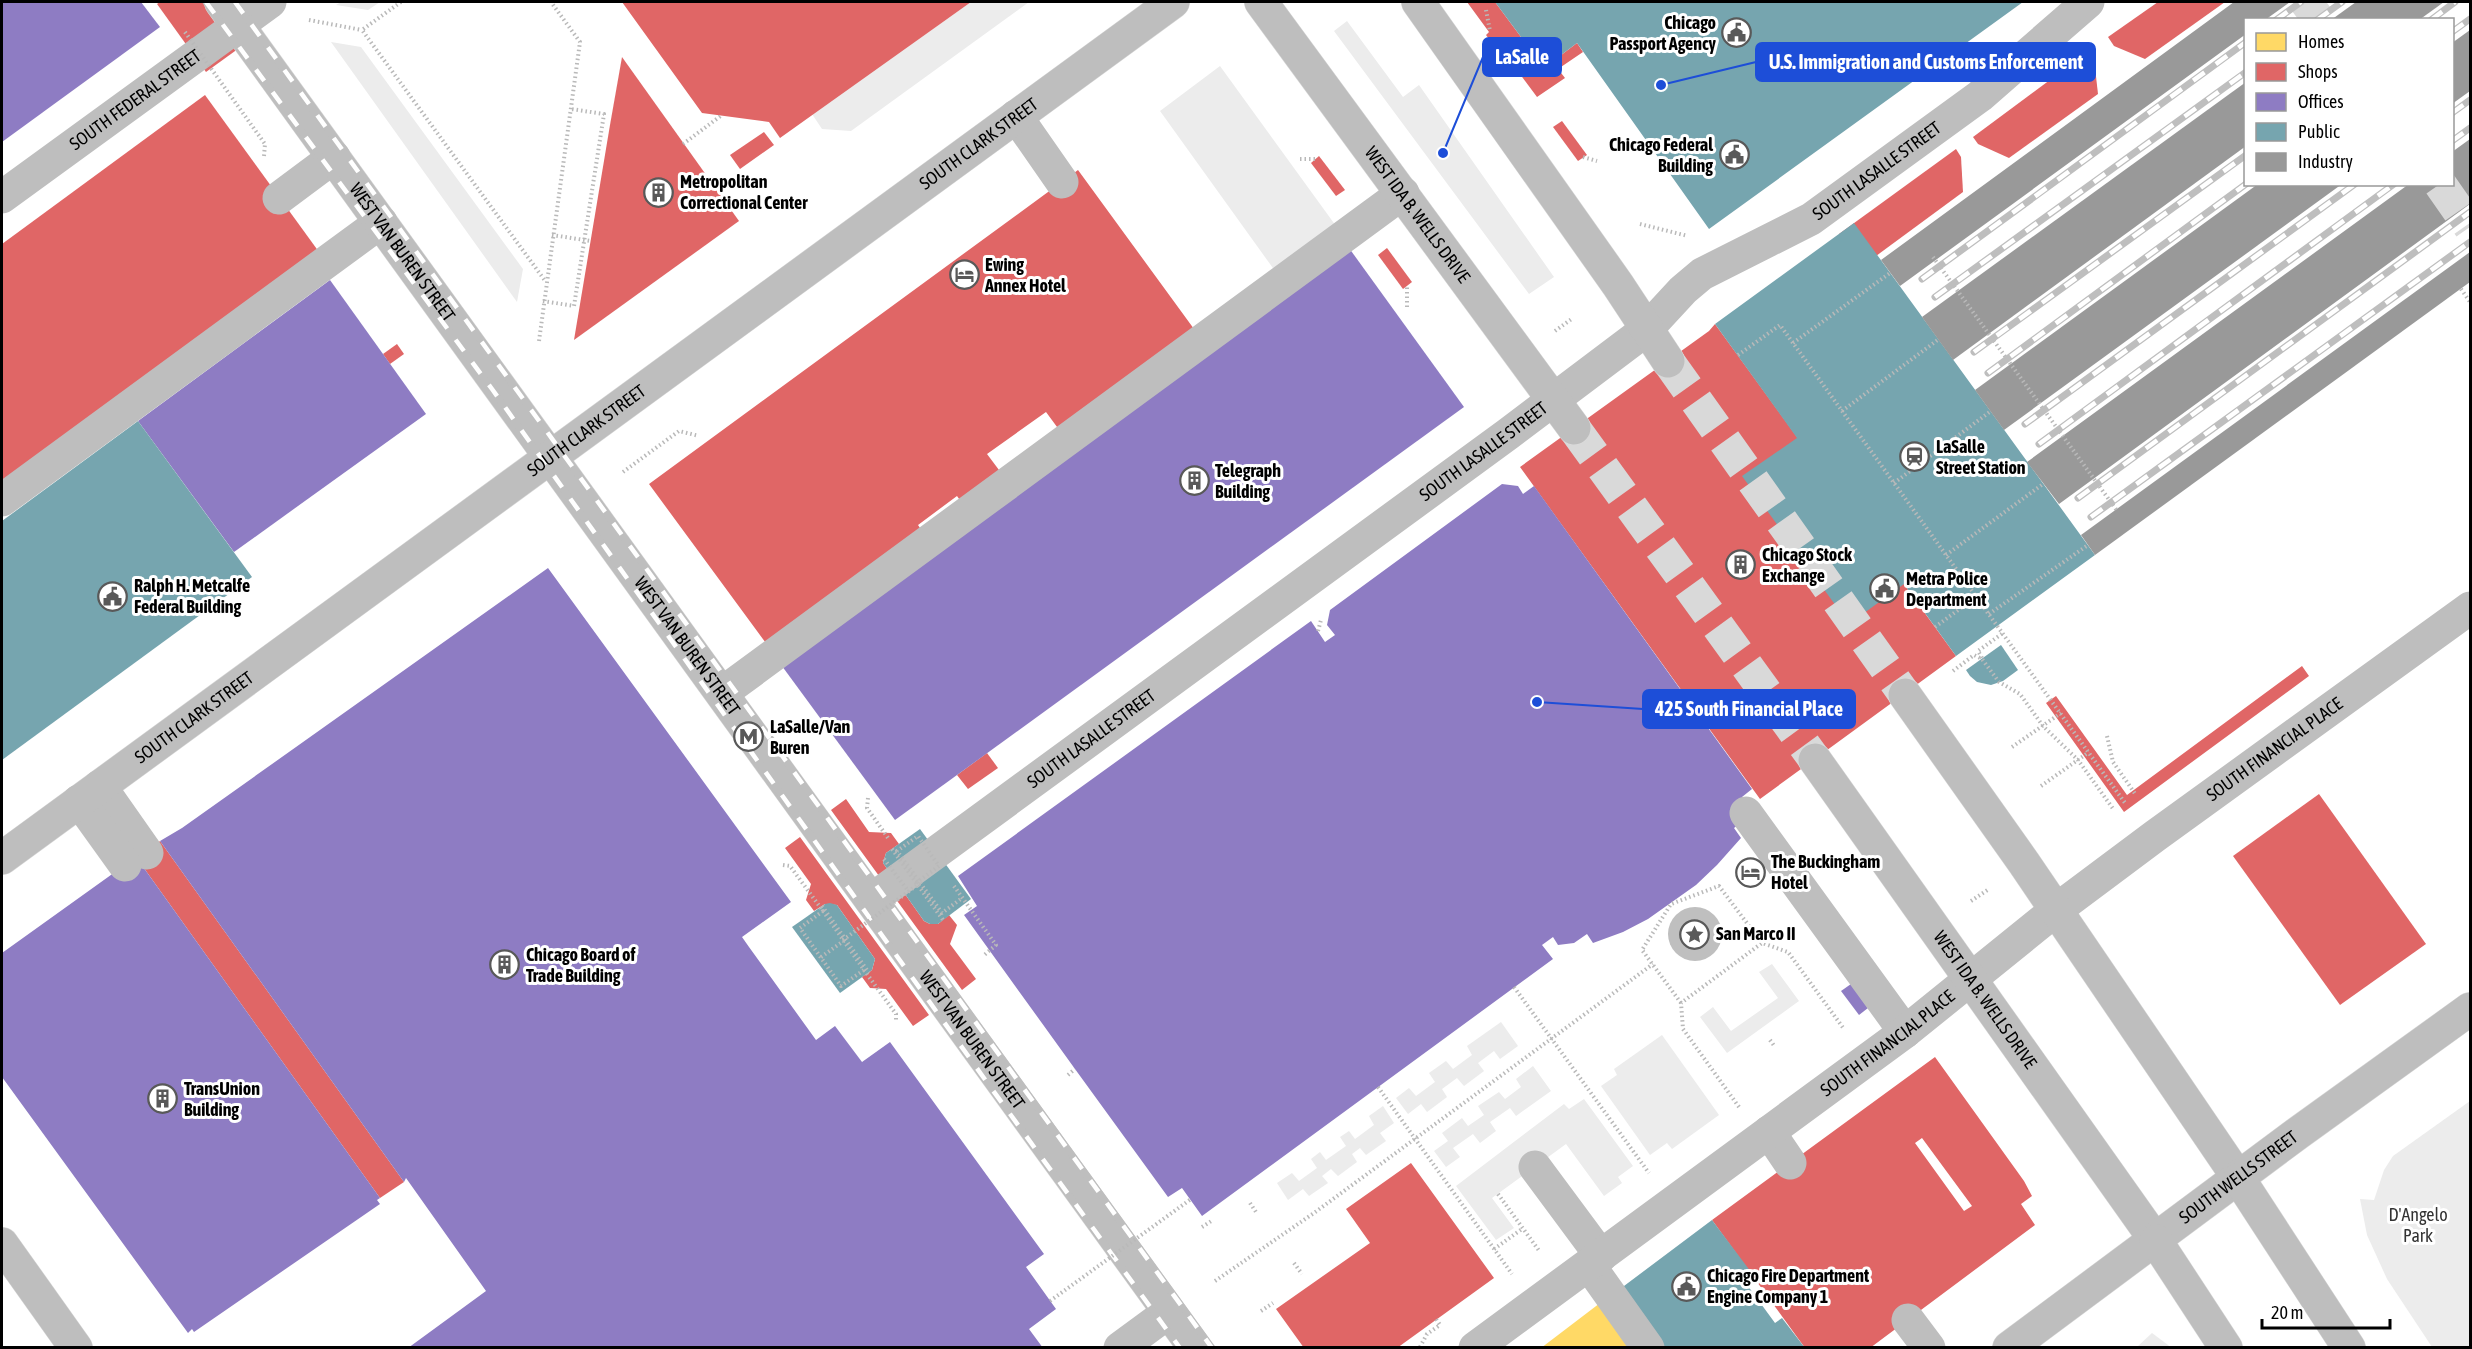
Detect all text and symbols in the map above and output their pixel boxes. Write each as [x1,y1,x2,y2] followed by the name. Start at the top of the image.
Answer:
[1610,12,1717,54] place label: Chicago Passport Agency
[1721,17,1753,49] public building icon: Chicago Passport Agency
[2244,18,2454,186] legend
[2298,31,2344,52] text: Homes
[1483,38,1561,76] callout: LaSalle
[1756,43,2095,81] callout: U.S. Immigration and Customs Enforcement
[65,45,205,154] street label: SOUTH FEDERAL STREET
[1495,45,1549,68] text: LaSalle
[1769,50,2083,73] text: U.S. Immigration and Customs Enforcement
[2298,61,2338,82] text: Shops
[2298,91,2344,112] text: Offices
[915,93,1042,194] street label: SOUTH CLARK STREET
[1808,117,1945,224] street label: SOUTH LASALLE STREET
[2298,121,2340,142] text: Public
[1609,134,1713,176] place label: Chicago Federal Building
[1718,139,1750,171] public building icon: Chicago Federal Building
[1361,142,1475,287] street label: WEST IDA B. WELLS DRIVE
[2298,151,2353,172] text: Industry
[680,171,808,213] place label: Metropolitan Correctional Center
[643,176,675,208] building icon: Metropolitan Correctional Center
[345,179,460,325] street label: WEST VAN BUREN STREET
[984,254,1066,296] place label: Ewing Annex Hotel
[948,259,980,291] hotel icon: Ewing Annex Hotel
[523,380,650,481] street label: SOUTH CLARK STREET
[1415,397,1551,505] street label: SOUTH LASALLE STREET
[1936,436,2026,478] place label: LaSalle Street Station
[1899,441,1931,473] station icon: LaSalle Street Station
[1215,460,1281,502] place label: Telegraph Building
[1178,465,1210,497] building icon: Telegraph Building
[1762,544,1853,586] place label: Chicago Stock Exchange
[1725,549,1757,581] building icon: Chicago Stock Exchange
[1906,568,1988,610] place label: Metra Police Department
[630,572,745,719] street label: WEST VAN BUREN STREET
[1869,573,1901,605] public building icon: Metra Police Department
[134,575,250,617] place label: Ralph H. Metcalfe Federal Building
[97,580,129,612] public building icon: Ralph H. Metcalfe Federal Building
[131,667,257,767] street label: SOUTH CLARK STREET
[1023,685,1159,792] street label: SOUTH LASALLE STREET
[1643,690,1855,728] callout: 425 South Financial Place
[2202,693,2347,805] street label: SOUTH FINANCIAL PLACE
[1654,697,1843,720] text: 425 South Financial Place
[770,716,851,758] place label: LaSalle/Van Buren
[733,721,765,753] metro station icon: LaSalle/Van Buren
[1771,851,1880,893] place label: The Buckingham Hotel
[1734,856,1766,888] hotel icon: The Buckingham Hotel
[1679,918,1711,950] place icon: San Marco II
[1716,923,1796,944] place label: San Marco II
[1930,927,2042,1073] street label: WEST IDA B. WELLS DRIVE
[526,944,636,986] place label: Chicago Board of Trade Building
[489,949,521,981] building icon: Chicago Board of Trade Building
[915,966,1030,1113] street label: WEST VAN BUREN STREET
[1816,985,1959,1100] street label: SOUTH FINANCIAL PLACE
[184,1078,260,1120] place label: TransUnion Building
[147,1083,179,1115] building icon: TransUnion Building
[2175,1126,2301,1228] street label: SOUTH WELLS STREET
[2388,1204,2448,1246] park label: D'Angelo Park
[1707,1265,1870,1307] place label: Chicago Fire Department Engine Company 1
[1670,1270,1702,1302] public building icon: Chicago Fire Department Engine Company 1
[2262,1292,2390,1330] scale bar
[2271,1302,2303,1323] text: 20 m

